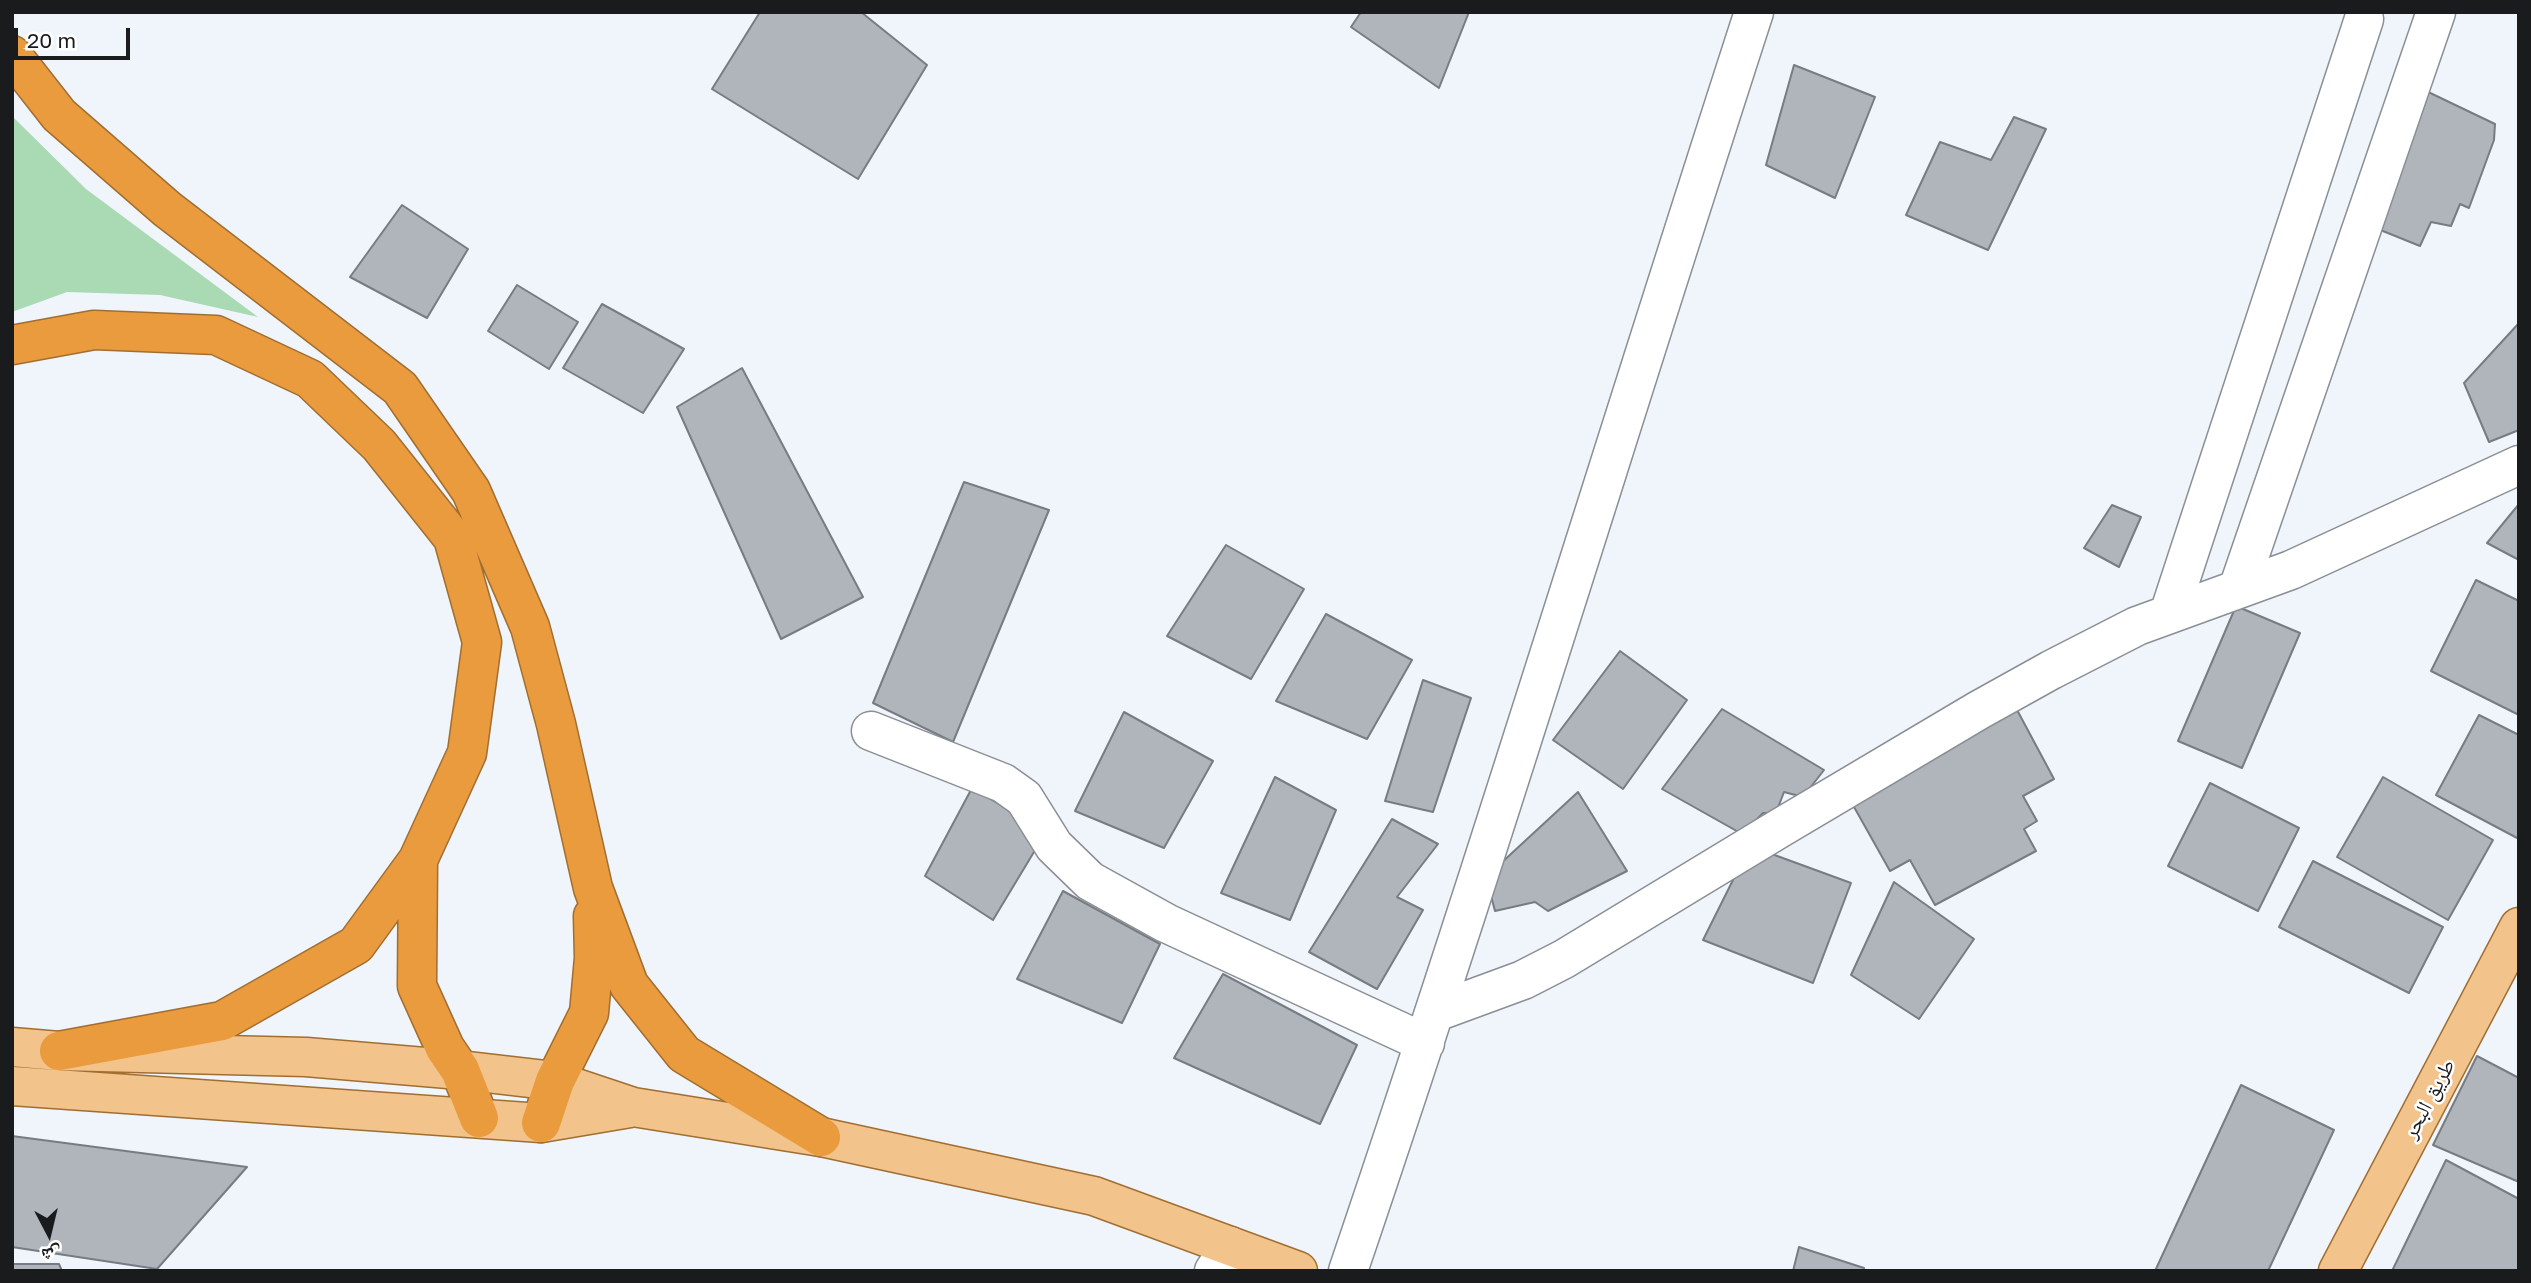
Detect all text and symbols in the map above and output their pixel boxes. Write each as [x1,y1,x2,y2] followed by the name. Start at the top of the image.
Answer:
[18,14,133,58] scale bar
[27,27,76,53] text: 20 m
[2398,1055,2460,1143] street label: طريق البحر
[14,1199,84,1269] north arrow
[40,1243,63,1268] text: ش

